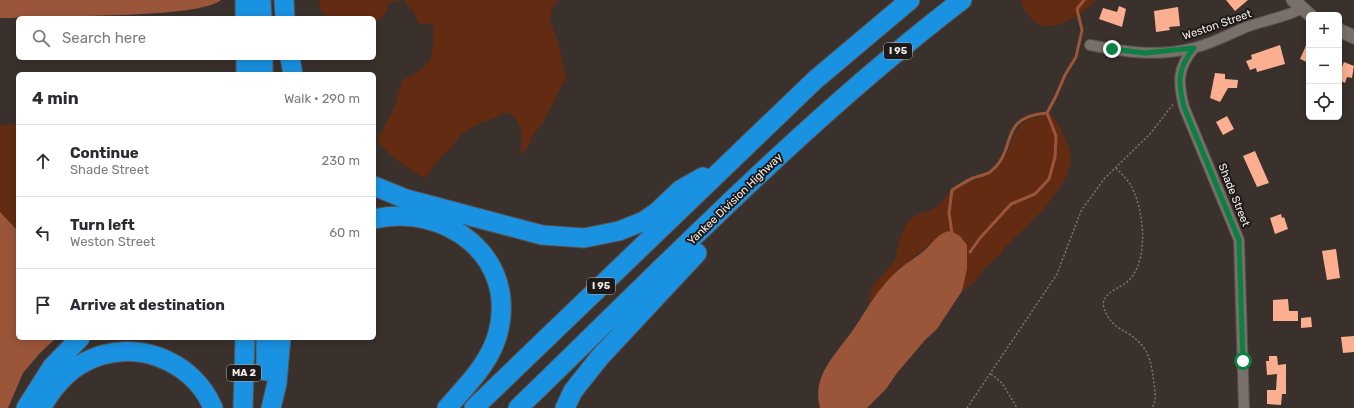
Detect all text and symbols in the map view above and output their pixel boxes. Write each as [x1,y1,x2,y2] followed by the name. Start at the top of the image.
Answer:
[1181,7,1254,43] street label: Weston Street
[1306,12,1342,120] map controls
[1306,12,1342,48] button: +
[16,16,376,60] search box
[30,27,52,49] icon: search
[62,29,146,47] text: Search here
[1103,40,1121,58] route end
[884,43,912,59] road number: I 95
[1306,48,1342,84] button: −
[1306,84,1342,120] button: locate
[32,88,79,108] text: 4 min
[284,91,360,106] text: Walk · 290 m
[70,144,139,162] text: Continue
[32,150,54,172] icon: ahead
[685,150,785,248] street label: Yankee Division Highway
[322,153,360,168] text: 230 m
[70,162,149,177] text: Shade Street
[1215,162,1253,229] street label: Shade Street
[70,216,135,234] text: Turn left
[32,222,54,244] icon: left
[329,225,360,240] text: 60 m
[70,234,155,249] text: Weston Street
[587,278,615,294] road number: I 95
[32,294,54,316] icon: arrive
[70,296,225,314] text: Arrive at destination
[1234,352,1252,370] route start
[227,365,261,381] road number: MA 2

